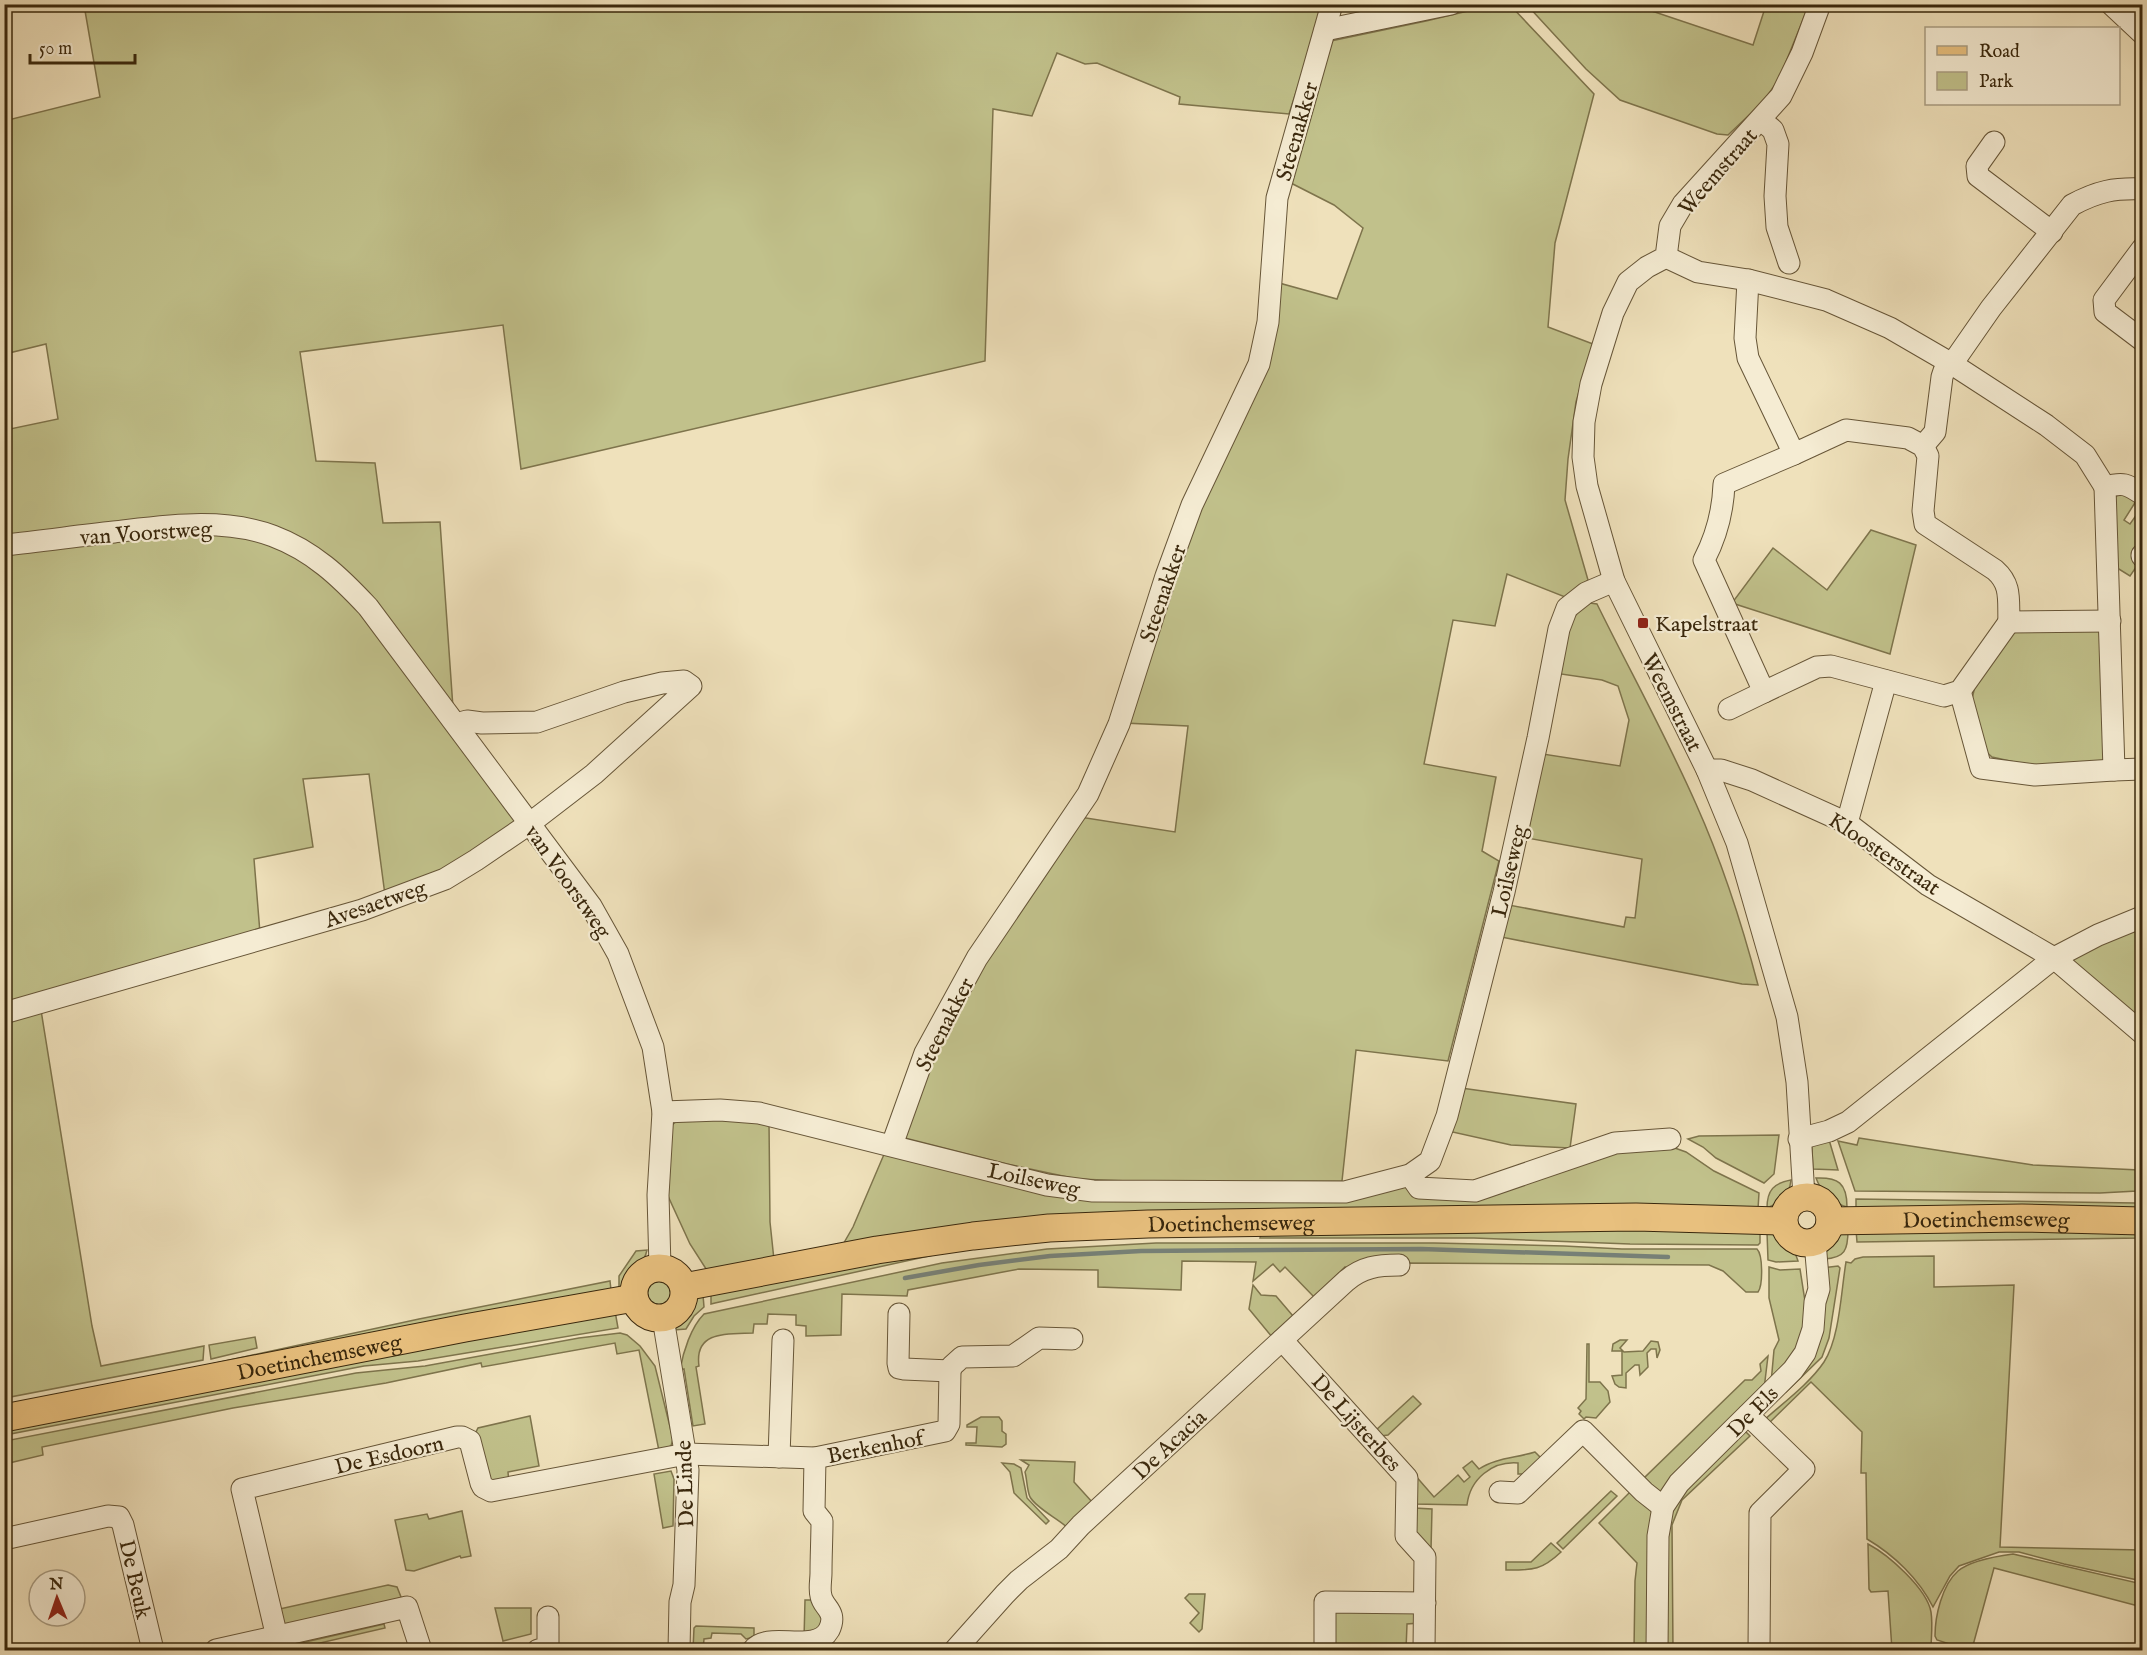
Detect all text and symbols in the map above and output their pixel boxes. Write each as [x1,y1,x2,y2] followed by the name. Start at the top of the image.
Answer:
[30,27,135,65] scale bar
[1925,27,2120,105] legend
[39,38,72,61] text: 50 m
[1979,41,2020,64] text: Road
[1979,71,2014,94] text: Park
[1270,79,1325,184] street label: Steenakker
[1673,122,1764,222] street label: Weemstraat
[79,515,214,553] street label: van Voorstweg
[1134,541,1194,646] street label: Steenakker
[1655,611,1759,639] place label: Kapelstraat
[1636,616,1650,630] marker: Kapelstraat
[1634,649,1708,757] street label: Weemstraat
[1823,807,1946,903] street label: Kloosterstraat
[518,820,617,945] street label: van Voorstweg
[1486,822,1534,920] street label: Loilseweg
[320,874,431,936] street label: Avesaetweg
[910,973,981,1077] street label: Steenakker
[985,1158,1083,1205] street label: Loilseweg
[1902,1206,2071,1236] street label: Doetinchemseweg
[1147,1210,1316,1240] street label: Doetinchemseweg
[235,1328,405,1388] street label: Doetinchemseweg
[1304,1369,1407,1478] street label: De Lijsterbes
[1722,1381,1785,1444] street label: De Els
[1127,1404,1214,1487] street label: De Acacia
[825,1424,930,1471] street label: Berkenhof
[332,1430,447,1482] street label: De Esdoorn
[670,1440,702,1528] street label: De Linde
[111,1537,157,1622] street label: De Beuk
[27,1568,87,1628] north arrow
[48,1575,64,1595] text: N

